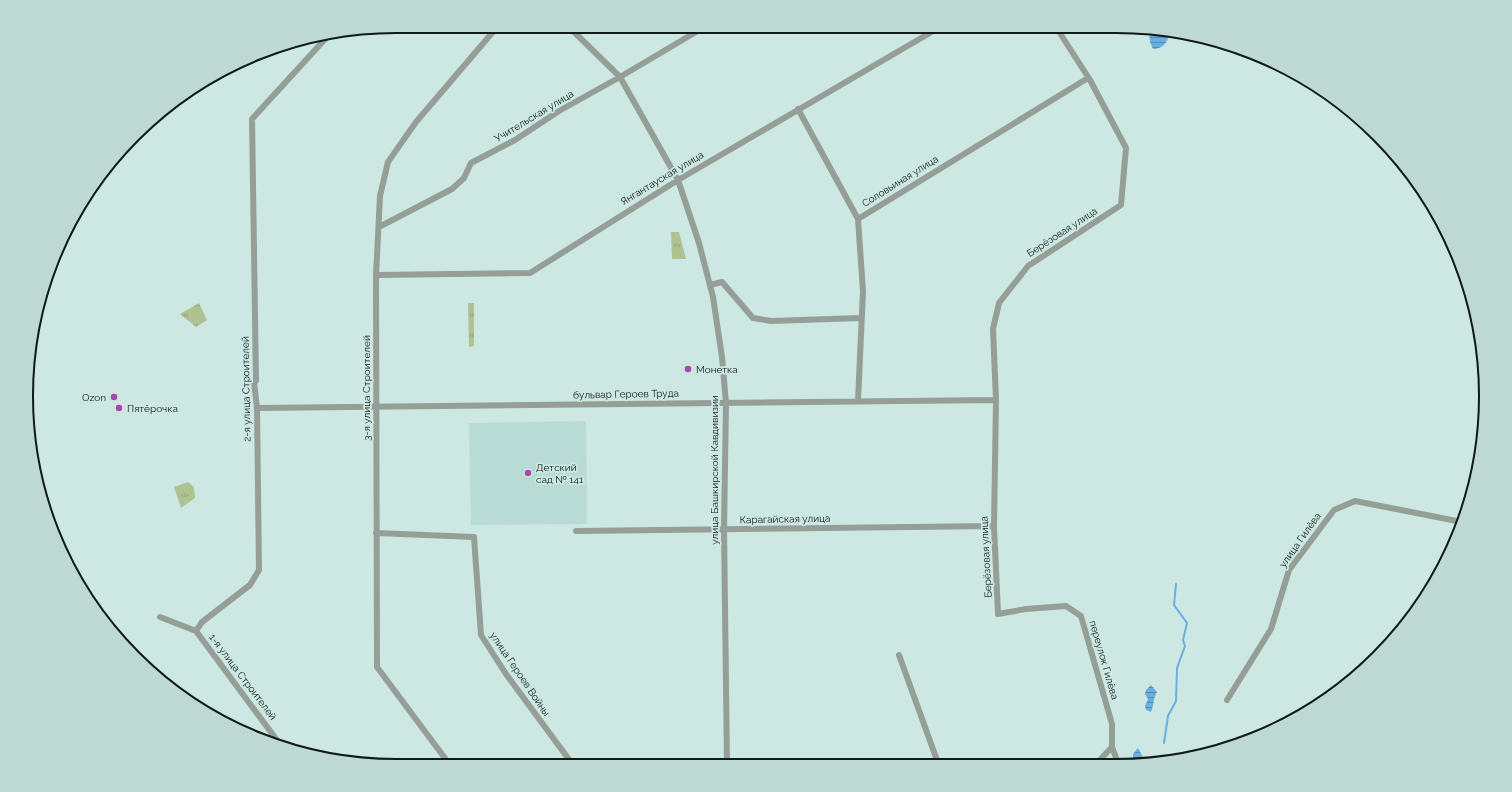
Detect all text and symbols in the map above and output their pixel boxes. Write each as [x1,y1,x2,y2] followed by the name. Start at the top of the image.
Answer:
[492,88,576,144] street label: Учительская улица
[619,149,705,207] street label: Янгантауская улица
[860,153,940,209] street label: Соловьиная улица
[1025,205,1099,259] street label: Берёзовая улица
[361,335,372,441] street label: 3-я улица Строителей
[240,336,252,442] street label: 2-я улица Строителей
[683,364,693,374] marker: Монетка
[696,364,738,375] place label: Монетка
[573,388,679,400] street label: бульвар Героев Труда
[82,392,106,403] place label: Ozon
[109,392,119,402] marker: Ozon
[709,395,720,545] street label: улица Башкирской Кавдивизии
[114,403,124,413] marker: Пятёрочка
[127,403,178,414] place label: Пятёрочка
[536,462,584,485] place label: Детский сад № 141
[523,468,533,478] marker: Детский сад № 141
[1277,511,1323,569] street label: улица Гилёва
[740,513,830,525] street label: Карагайская улица
[978,516,994,598] street label: Берёзовая улица
[1087,619,1121,701] street label: переулок Гилёва
[488,630,552,718] street label: улица Героев Войны
[207,632,279,722] street label: 1-я улица Строителей

